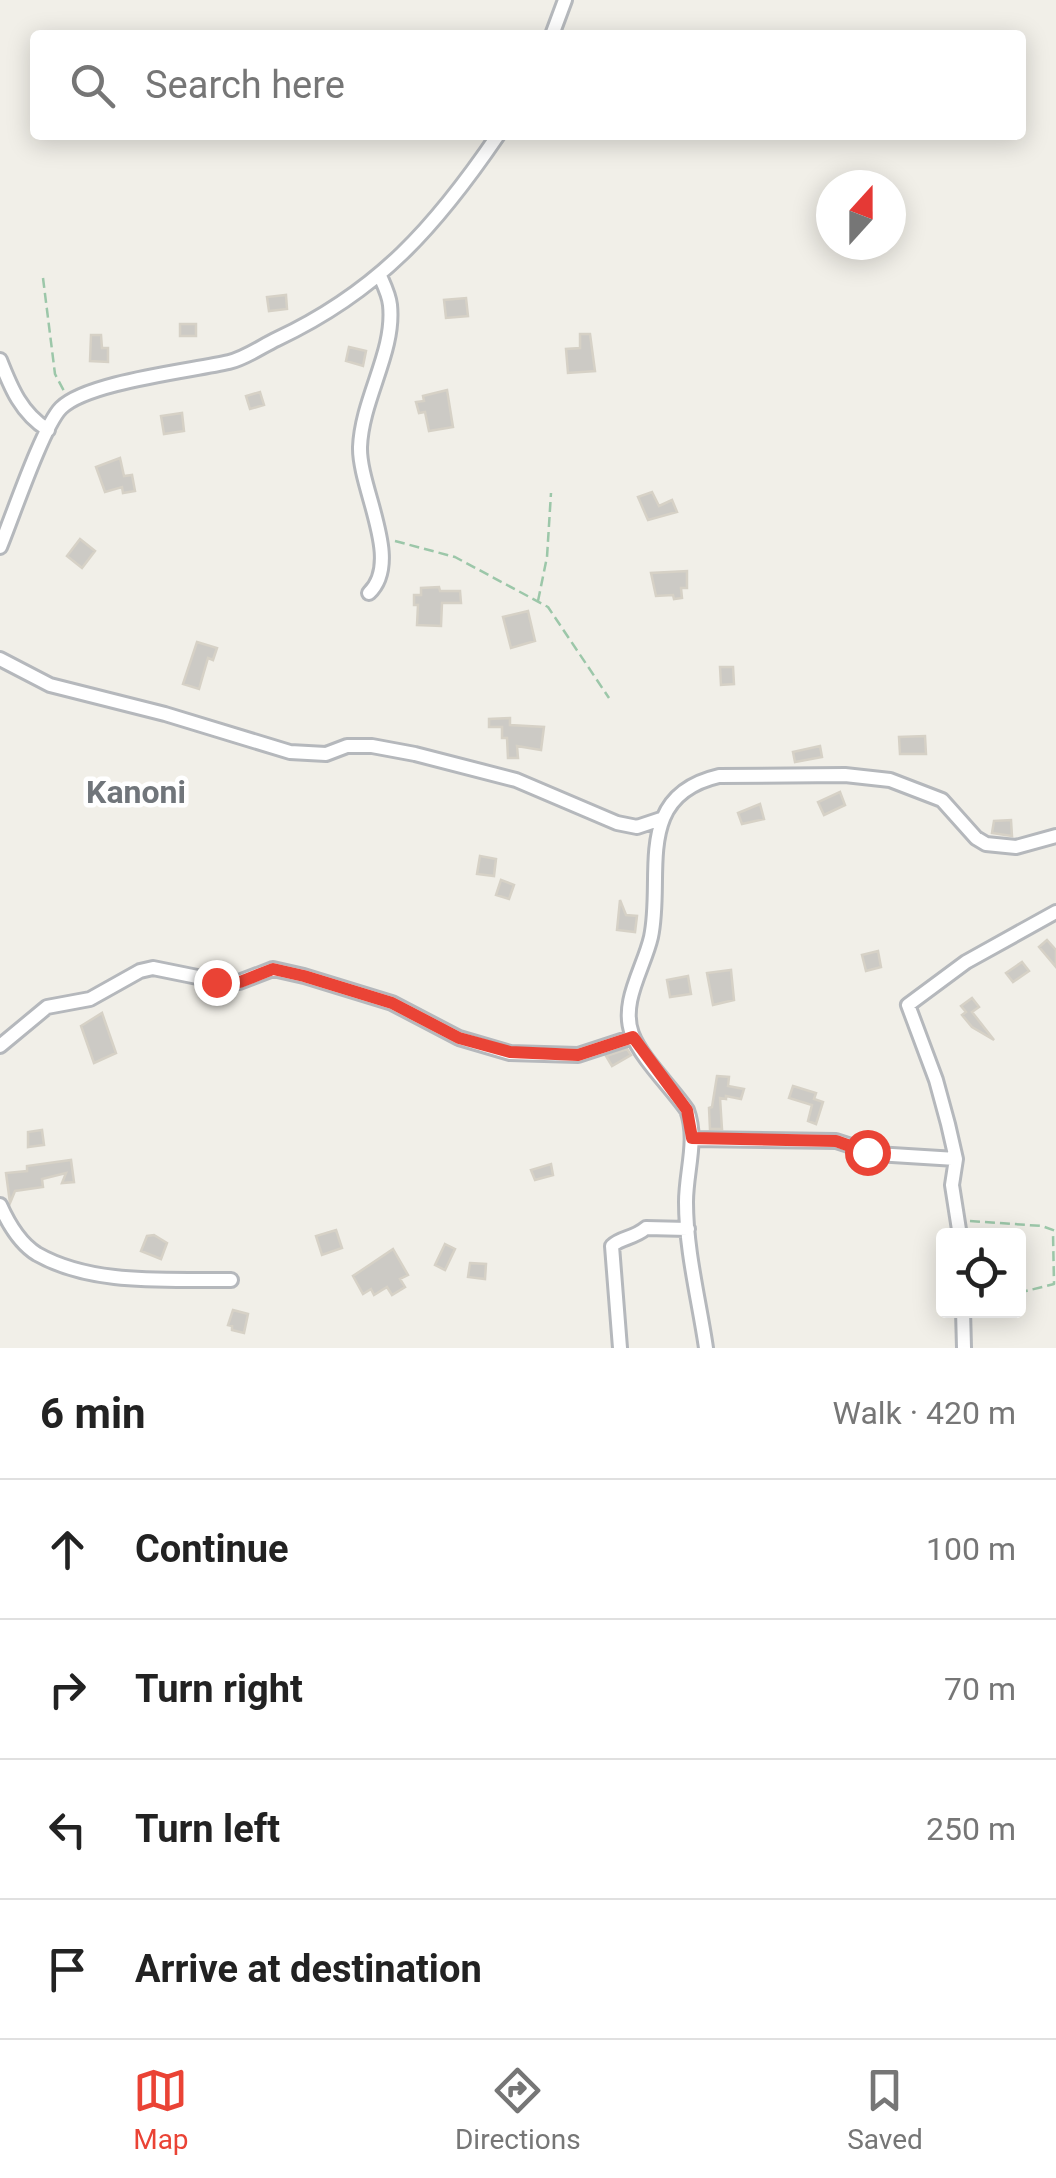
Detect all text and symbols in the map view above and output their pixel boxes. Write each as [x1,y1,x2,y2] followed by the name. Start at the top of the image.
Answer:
[30,30,1026,140] search box
[65,58,120,113] icon: search
[145,63,345,107] text: Search here
[816,170,906,260] north arrow
[86,773,186,811] district label: Kanoni
[194,960,240,1006] route end
[845,1130,891,1176] route start
[936,1228,1026,1318] map controls
[936,1228,1026,1318] button: locate
[40,1389,146,1438] text: 6 min
[833,1394,1016,1432] text: Walk · 420 m
[40,1522,95,1577] icon: ahead
[135,1527,289,1571] text: Continue
[926,1530,1016,1568] text: 100 m
[40,1662,95,1717] icon: right
[135,1667,303,1711] text: Turn right
[944,1670,1016,1708] text: 70 m
[40,1802,95,1857] icon: left
[135,1807,280,1851] text: Turn left
[926,1810,1016,1848] text: 250 m
[40,1942,95,1997] icon: arrive
[135,1947,482,1991] text: Arrive at destination
[133,2063,189,2156] tab: Map
[455,2063,581,2156] tab: Directions
[847,2063,923,2156] tab: Saved

